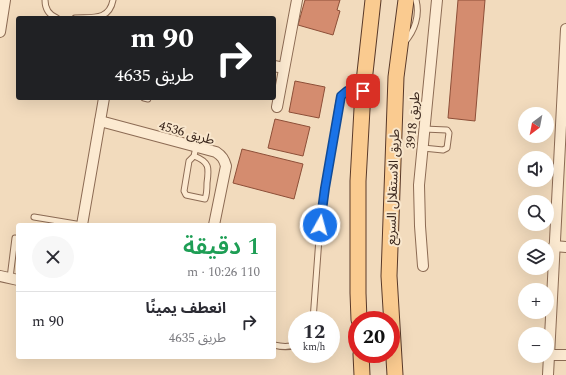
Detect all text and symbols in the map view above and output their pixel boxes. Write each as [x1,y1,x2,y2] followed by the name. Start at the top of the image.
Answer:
[130,17,194,60] text: 90 m
[208,32,260,84] icon: right
[115,62,194,89] text: طريق 4635
[346,74,380,108] pin
[352,80,374,102] icon: arrive
[401,91,425,149] street label: طريق 3918
[518,107,554,143] north arrow
[518,107,554,363] map controls
[156,115,217,151] street label: طريق 4536
[381,128,405,246] street label: طريق الاستقلال السريع
[518,151,554,187] button: sound
[518,195,554,231] button: search
[299,204,341,246] position arrow
[183,229,260,265] text: 1 دقيقة
[32,236,74,278] button: close
[518,239,554,275] button: layers
[187,262,260,282] text: 110 m · 10:26
[518,283,554,319] button: +
[146,297,226,320] text: انعطف يمينًا
[32,310,64,333] text: 90 m
[238,311,260,333] icon: right
[348,311,400,363] speed limit sign: 20
[303,317,325,347] text: 12
[518,327,554,363] button: −
[169,328,226,348] text: طريق 4635
[303,339,325,355] text: km/h

